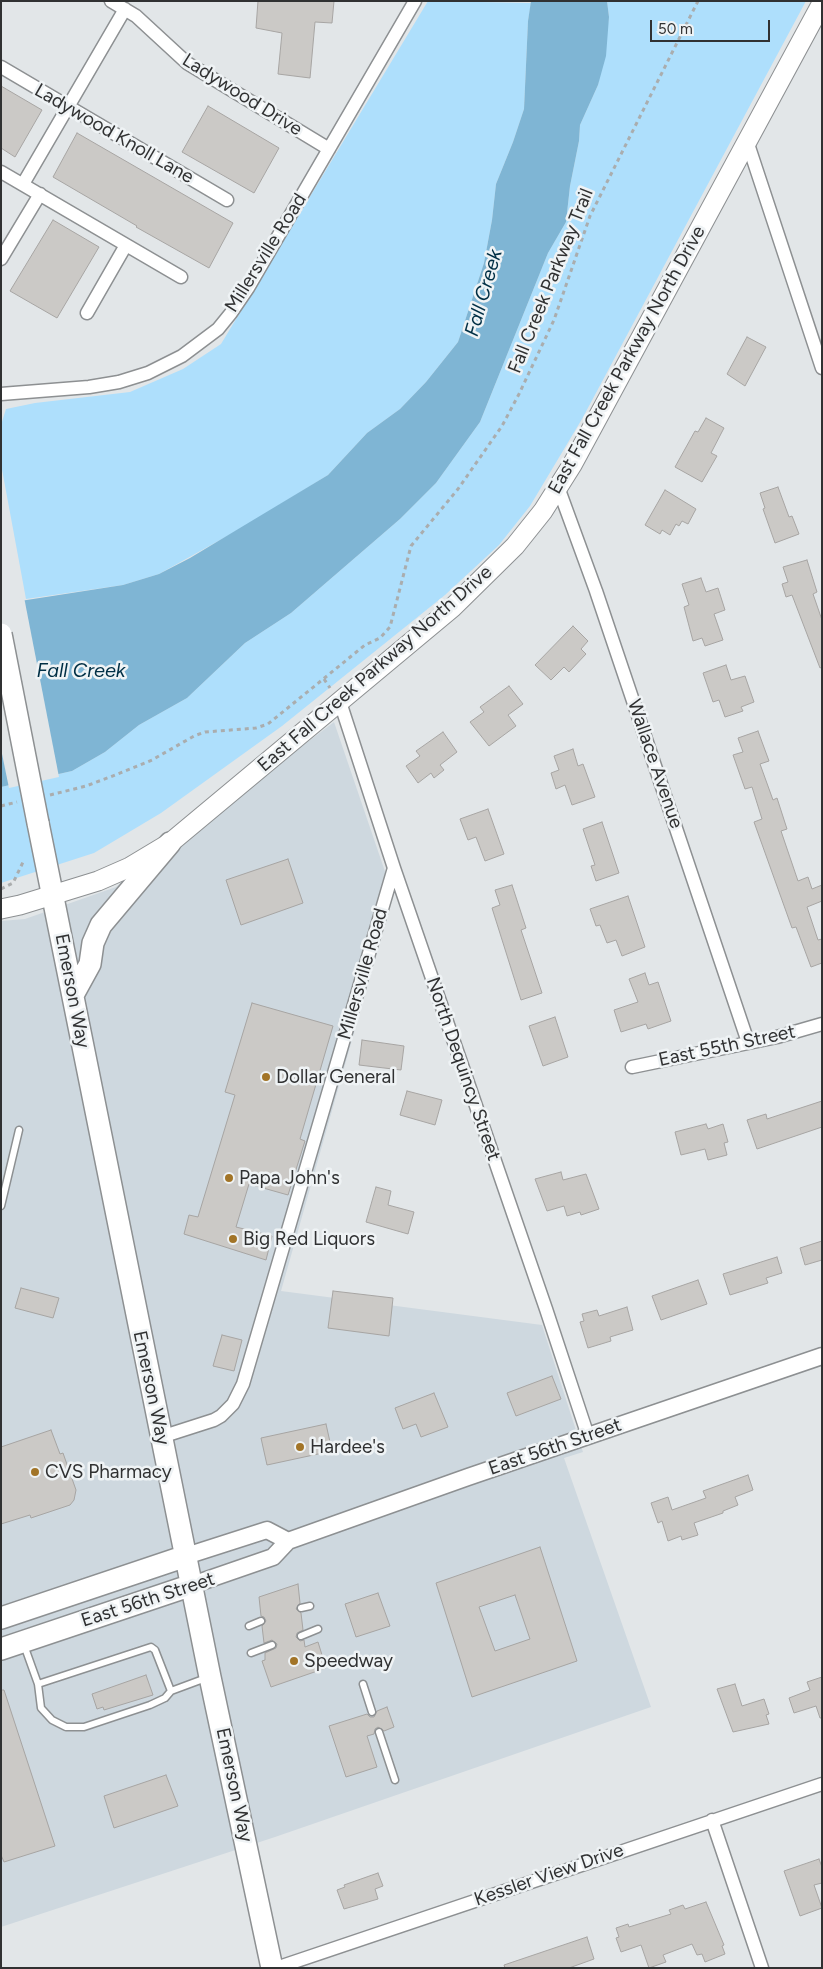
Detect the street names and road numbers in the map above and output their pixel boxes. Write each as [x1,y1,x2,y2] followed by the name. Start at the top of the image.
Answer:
[178,49,306,141] street label: Ladywood Drive
[30,79,198,189] street label: Ladywood Knoll Lane
[504,185,598,377] street label: Fall Creek Parkway Trail
[220,189,312,317] street label: Millersville Road
[544,222,710,498] street label: East Fall Creek Parkway North Drive
[253,561,497,777] street label: East Fall Creek Parkway North Drive
[622,697,688,831] street label: Wallace Avenue
[333,906,393,1042] street label: Millersville Road
[50,932,94,1050] street label: Emerson Way
[421,974,505,1164] street label: North Dequincy Street
[657,1020,797,1072] street label: East 55th Street
[128,1329,174,1447] street label: Emerson Way
[486,1414,624,1480] street label: East 56th Street
[78,1568,218,1632] street label: East 56th Street
[211,1726,257,1844] street label: Emerson Way
[471,1839,627,1911] street label: Kessler View Drive

